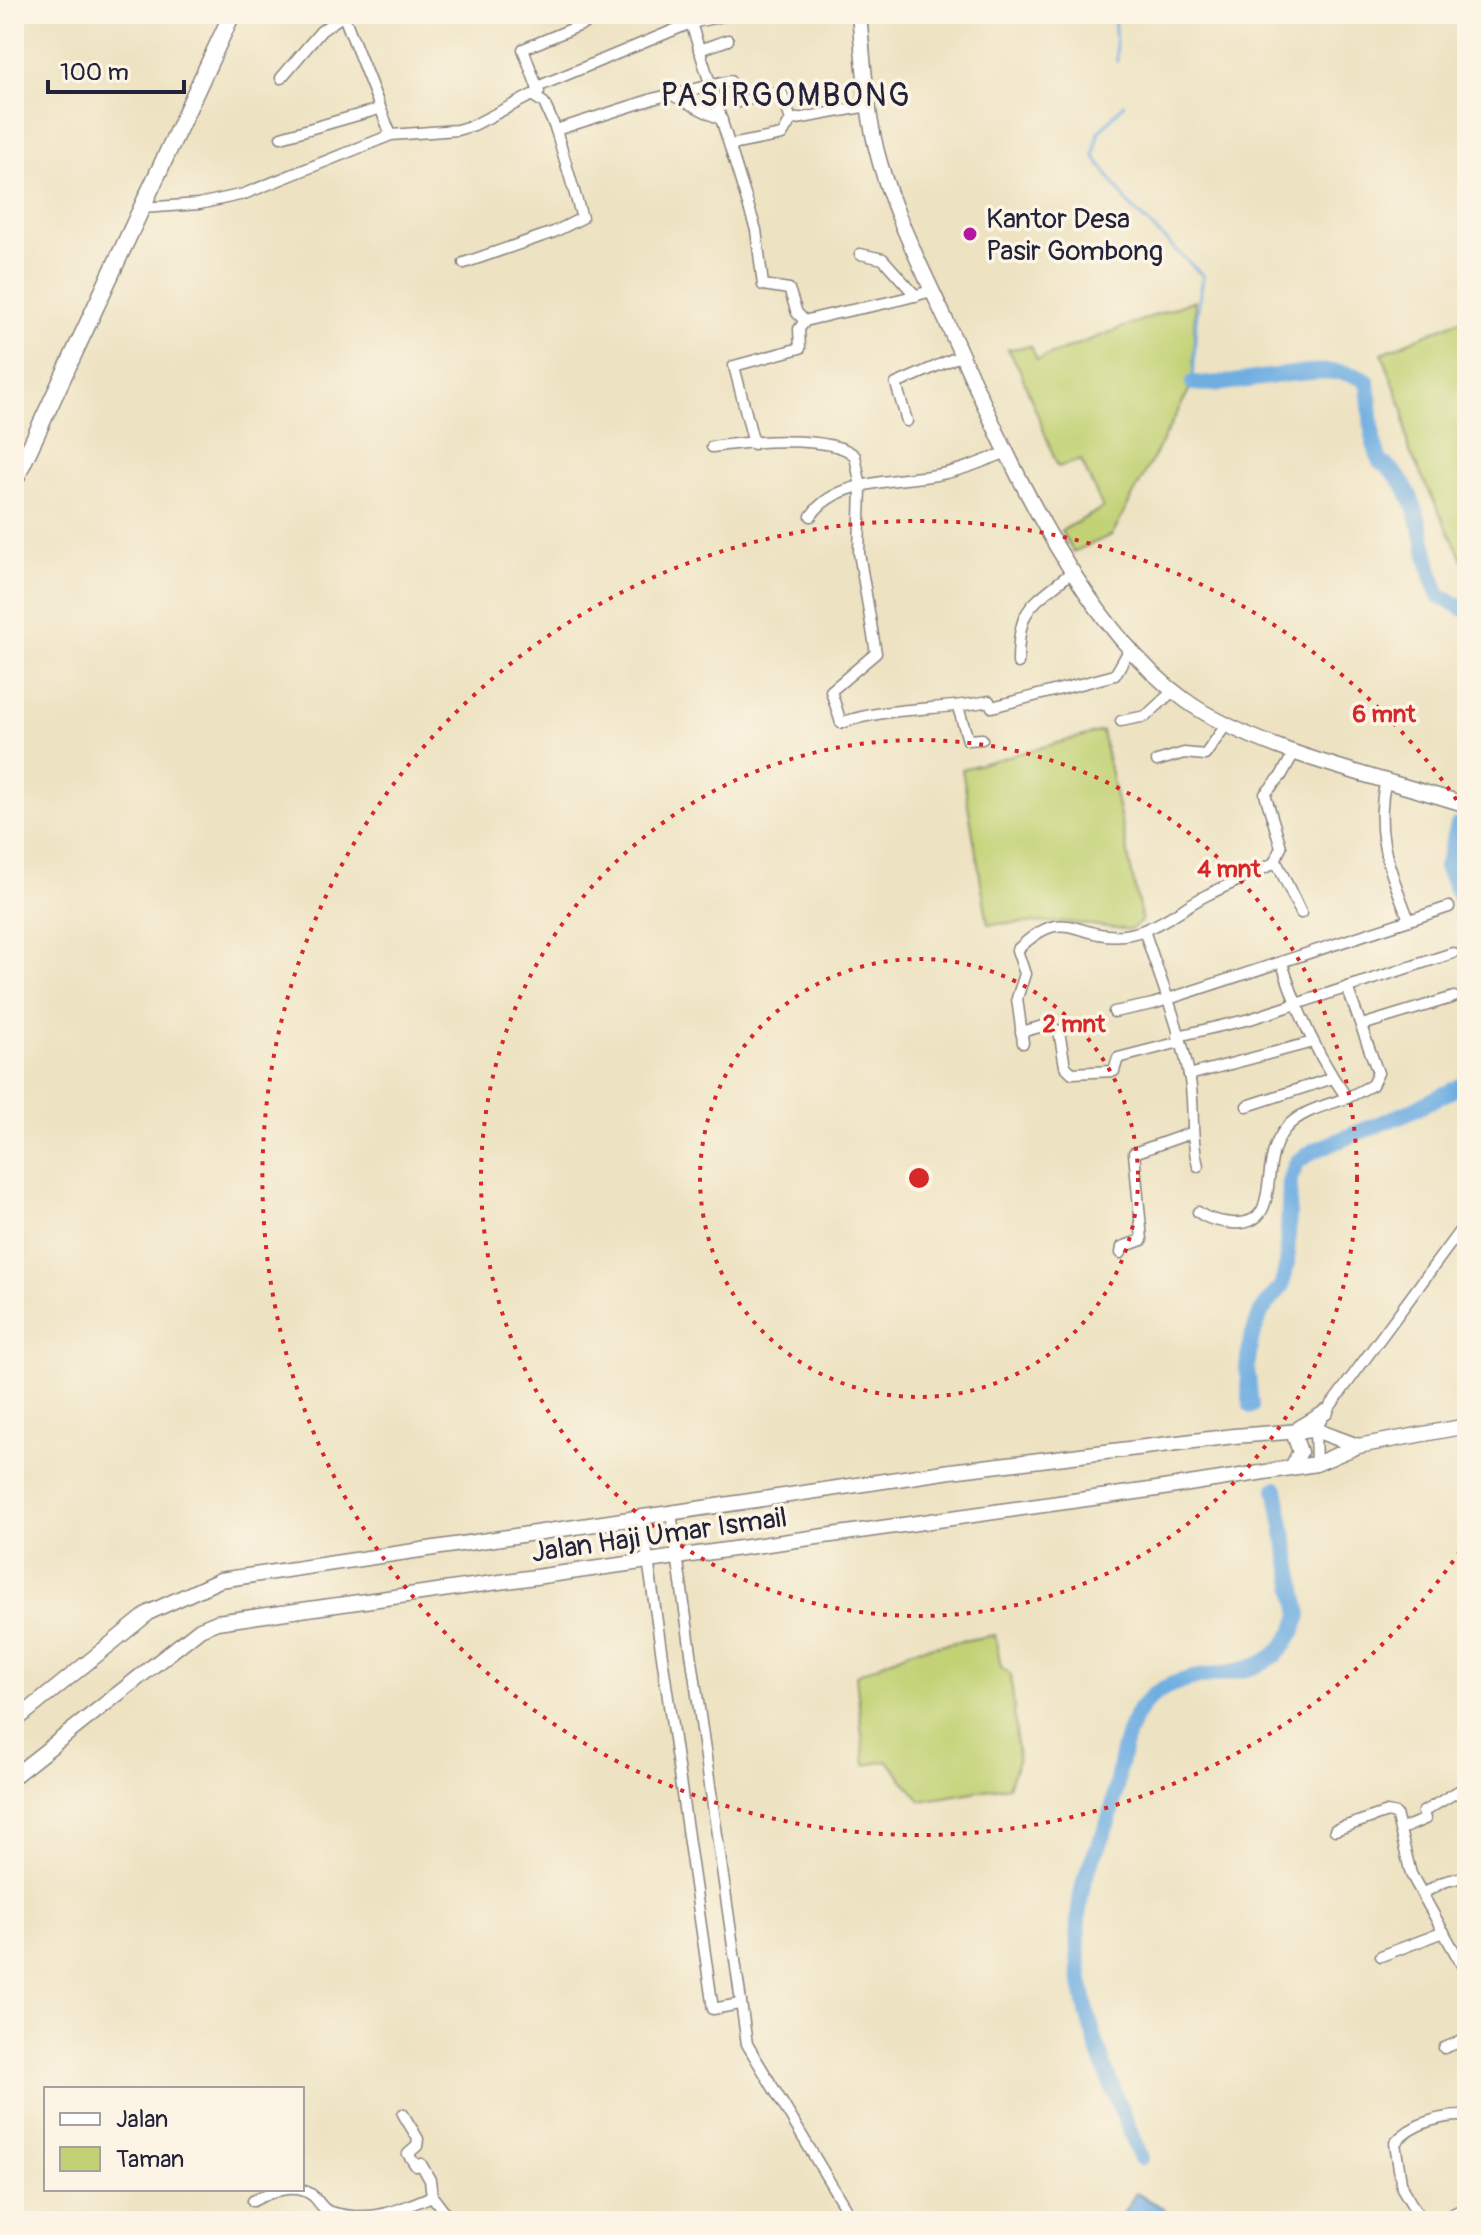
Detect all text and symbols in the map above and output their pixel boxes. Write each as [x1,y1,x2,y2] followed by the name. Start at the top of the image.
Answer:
[48,44,184,94] scale bar
[60,58,129,87] text: 100 m
[661,76,911,116] district label: PASIRGOMBONG
[986,202,1163,269] place label: Kantor Desa Pasir Gombong
[961,225,979,243] marker: Kantor Desa Pasir Gombong
[1352,700,1417,729] text: 6 mnt
[1197,855,1262,884] text: 4 mnt
[1043,1010,1107,1039] text: 2 mnt
[905,1164,933,1192] centre of rings
[529,1500,789,1571] street label: Jalan Haji Umar Ismail
[44,2087,304,2191] legend
[116,2105,168,2134] text: Jalan
[116,2145,184,2174] text: Taman

